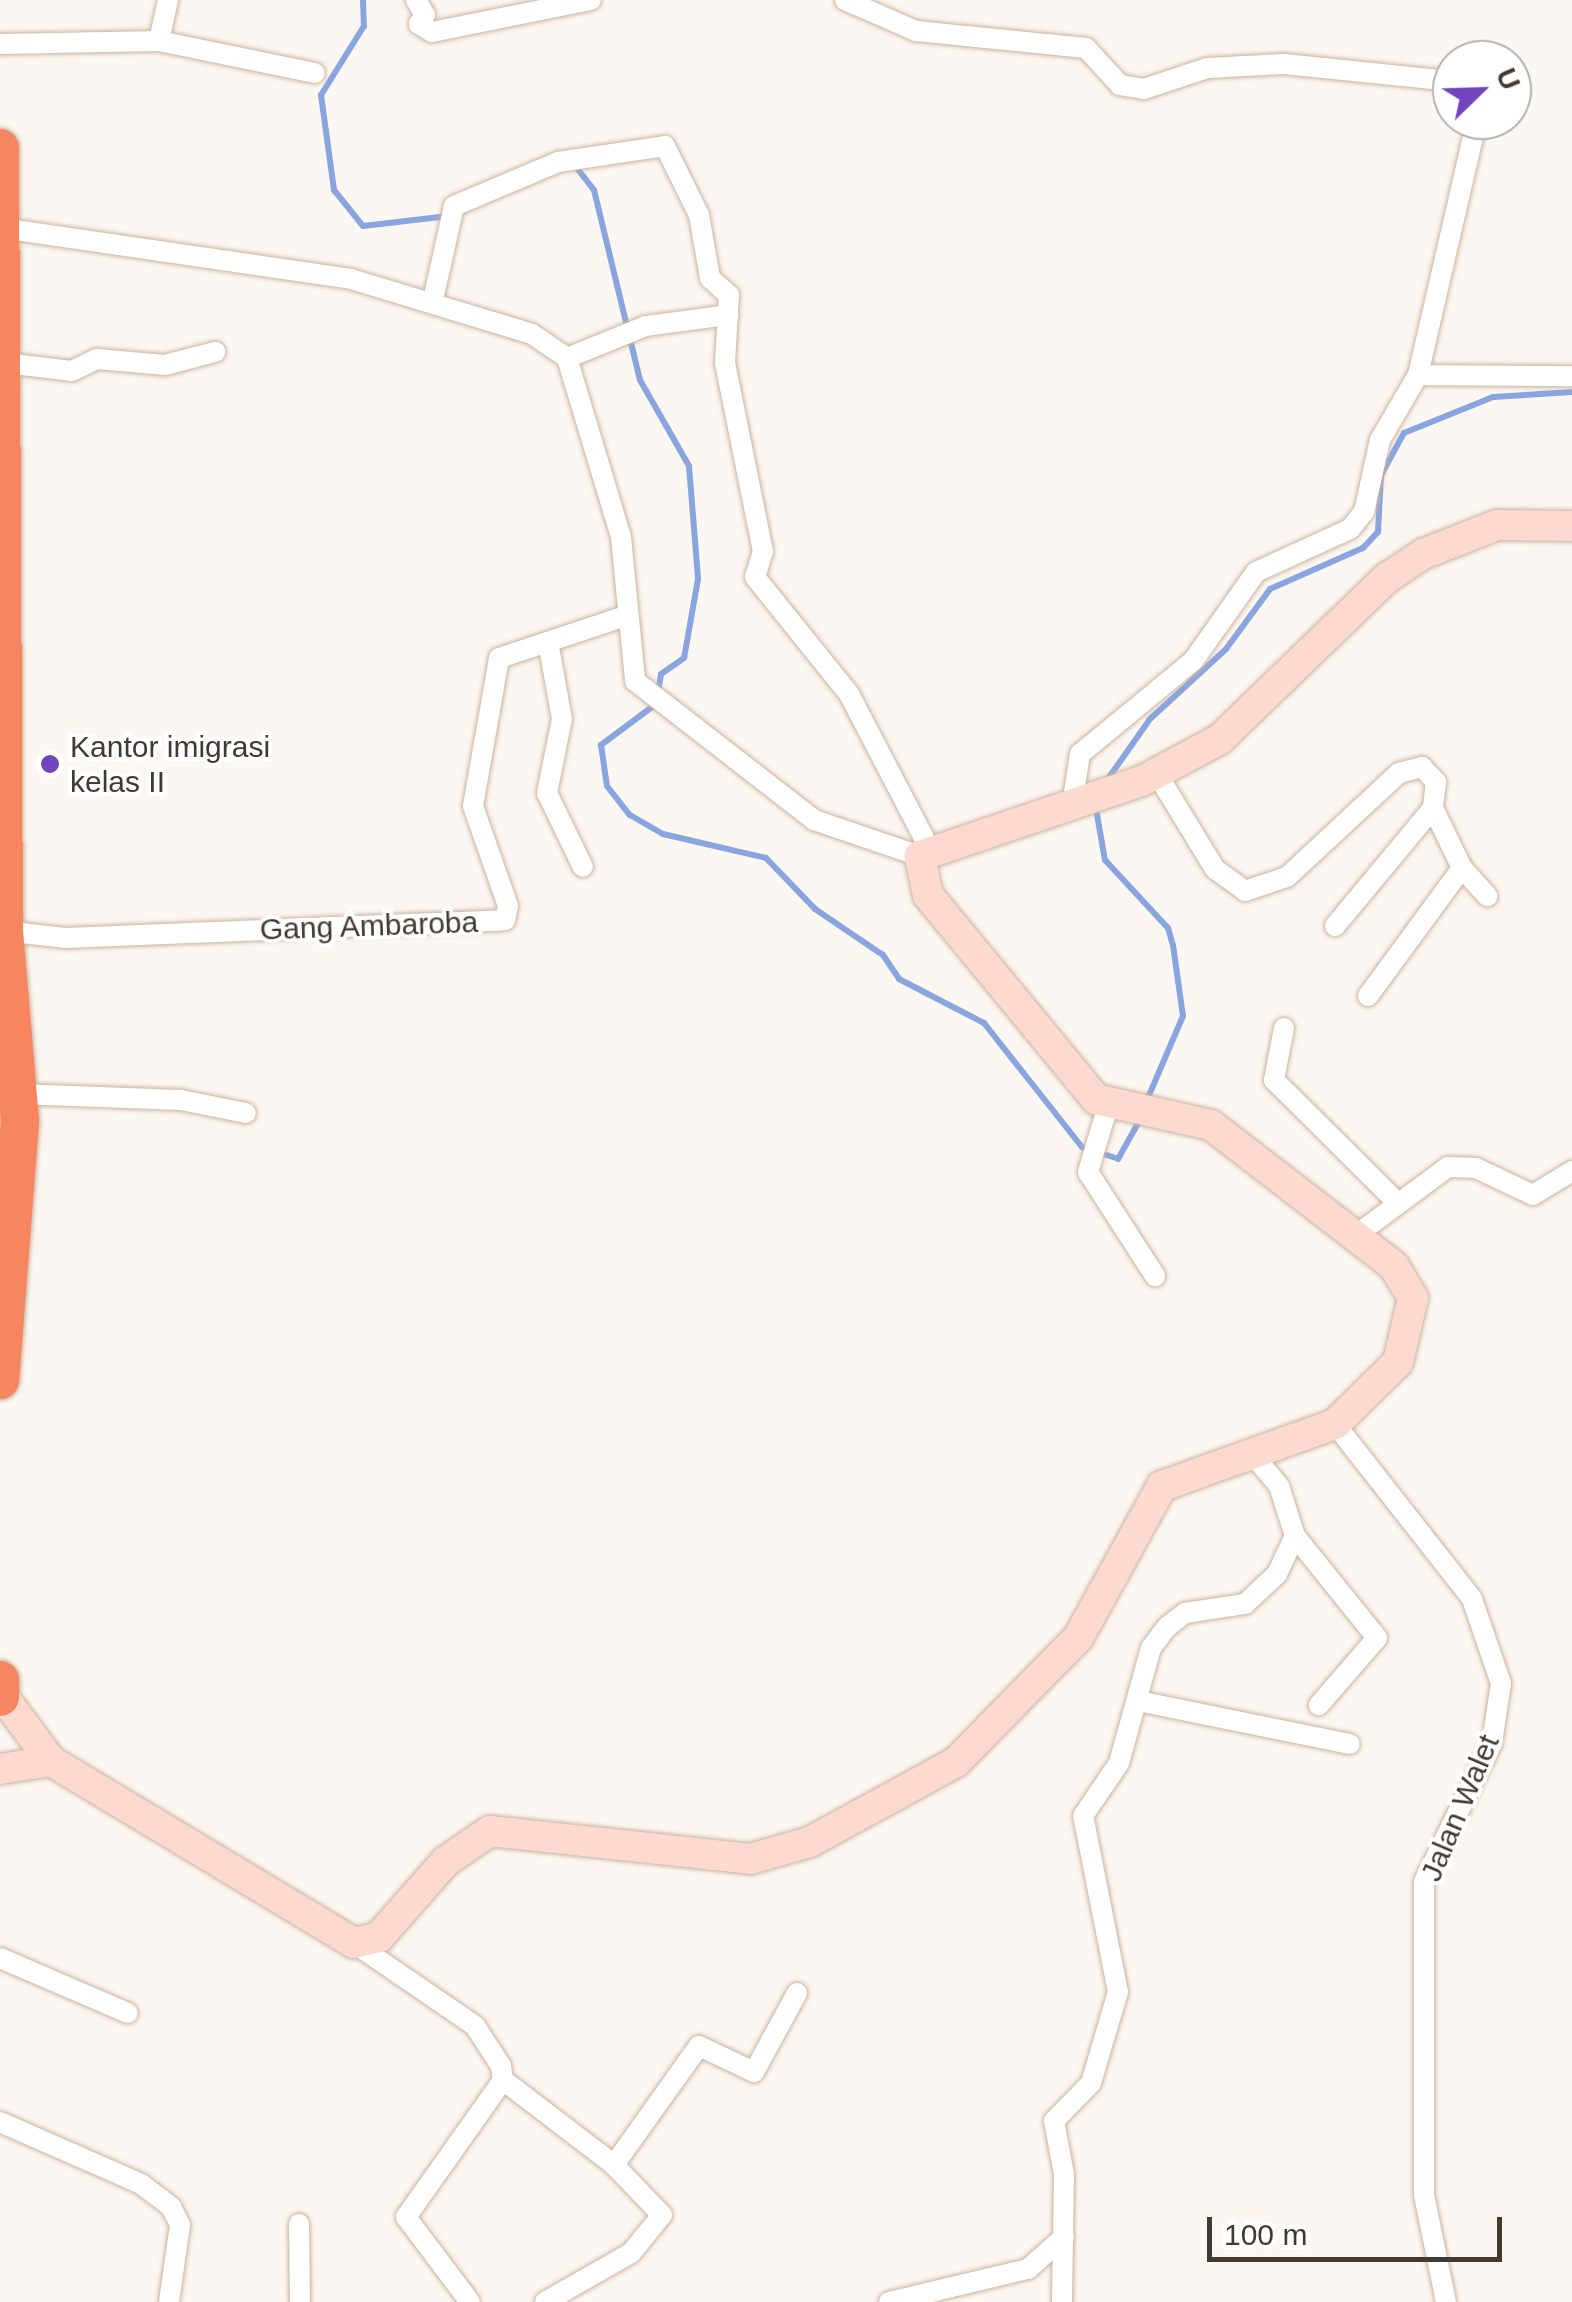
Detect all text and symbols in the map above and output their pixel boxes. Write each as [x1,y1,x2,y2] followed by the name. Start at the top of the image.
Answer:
[1432,40,1532,140] north arrow
[1490,63,1526,94] text: U
[70,729,270,800] place label: Kantor imigrasi kelas II
[39,753,61,775] marker: Kantor imigrasi kelas II
[258,904,480,948] street label: Gang Ambaroba
[1413,1729,1507,1887] street label: Jalan Walet
[1212,2197,1507,2259] scale bar
[1224,2218,1307,2251] text: 100 m

